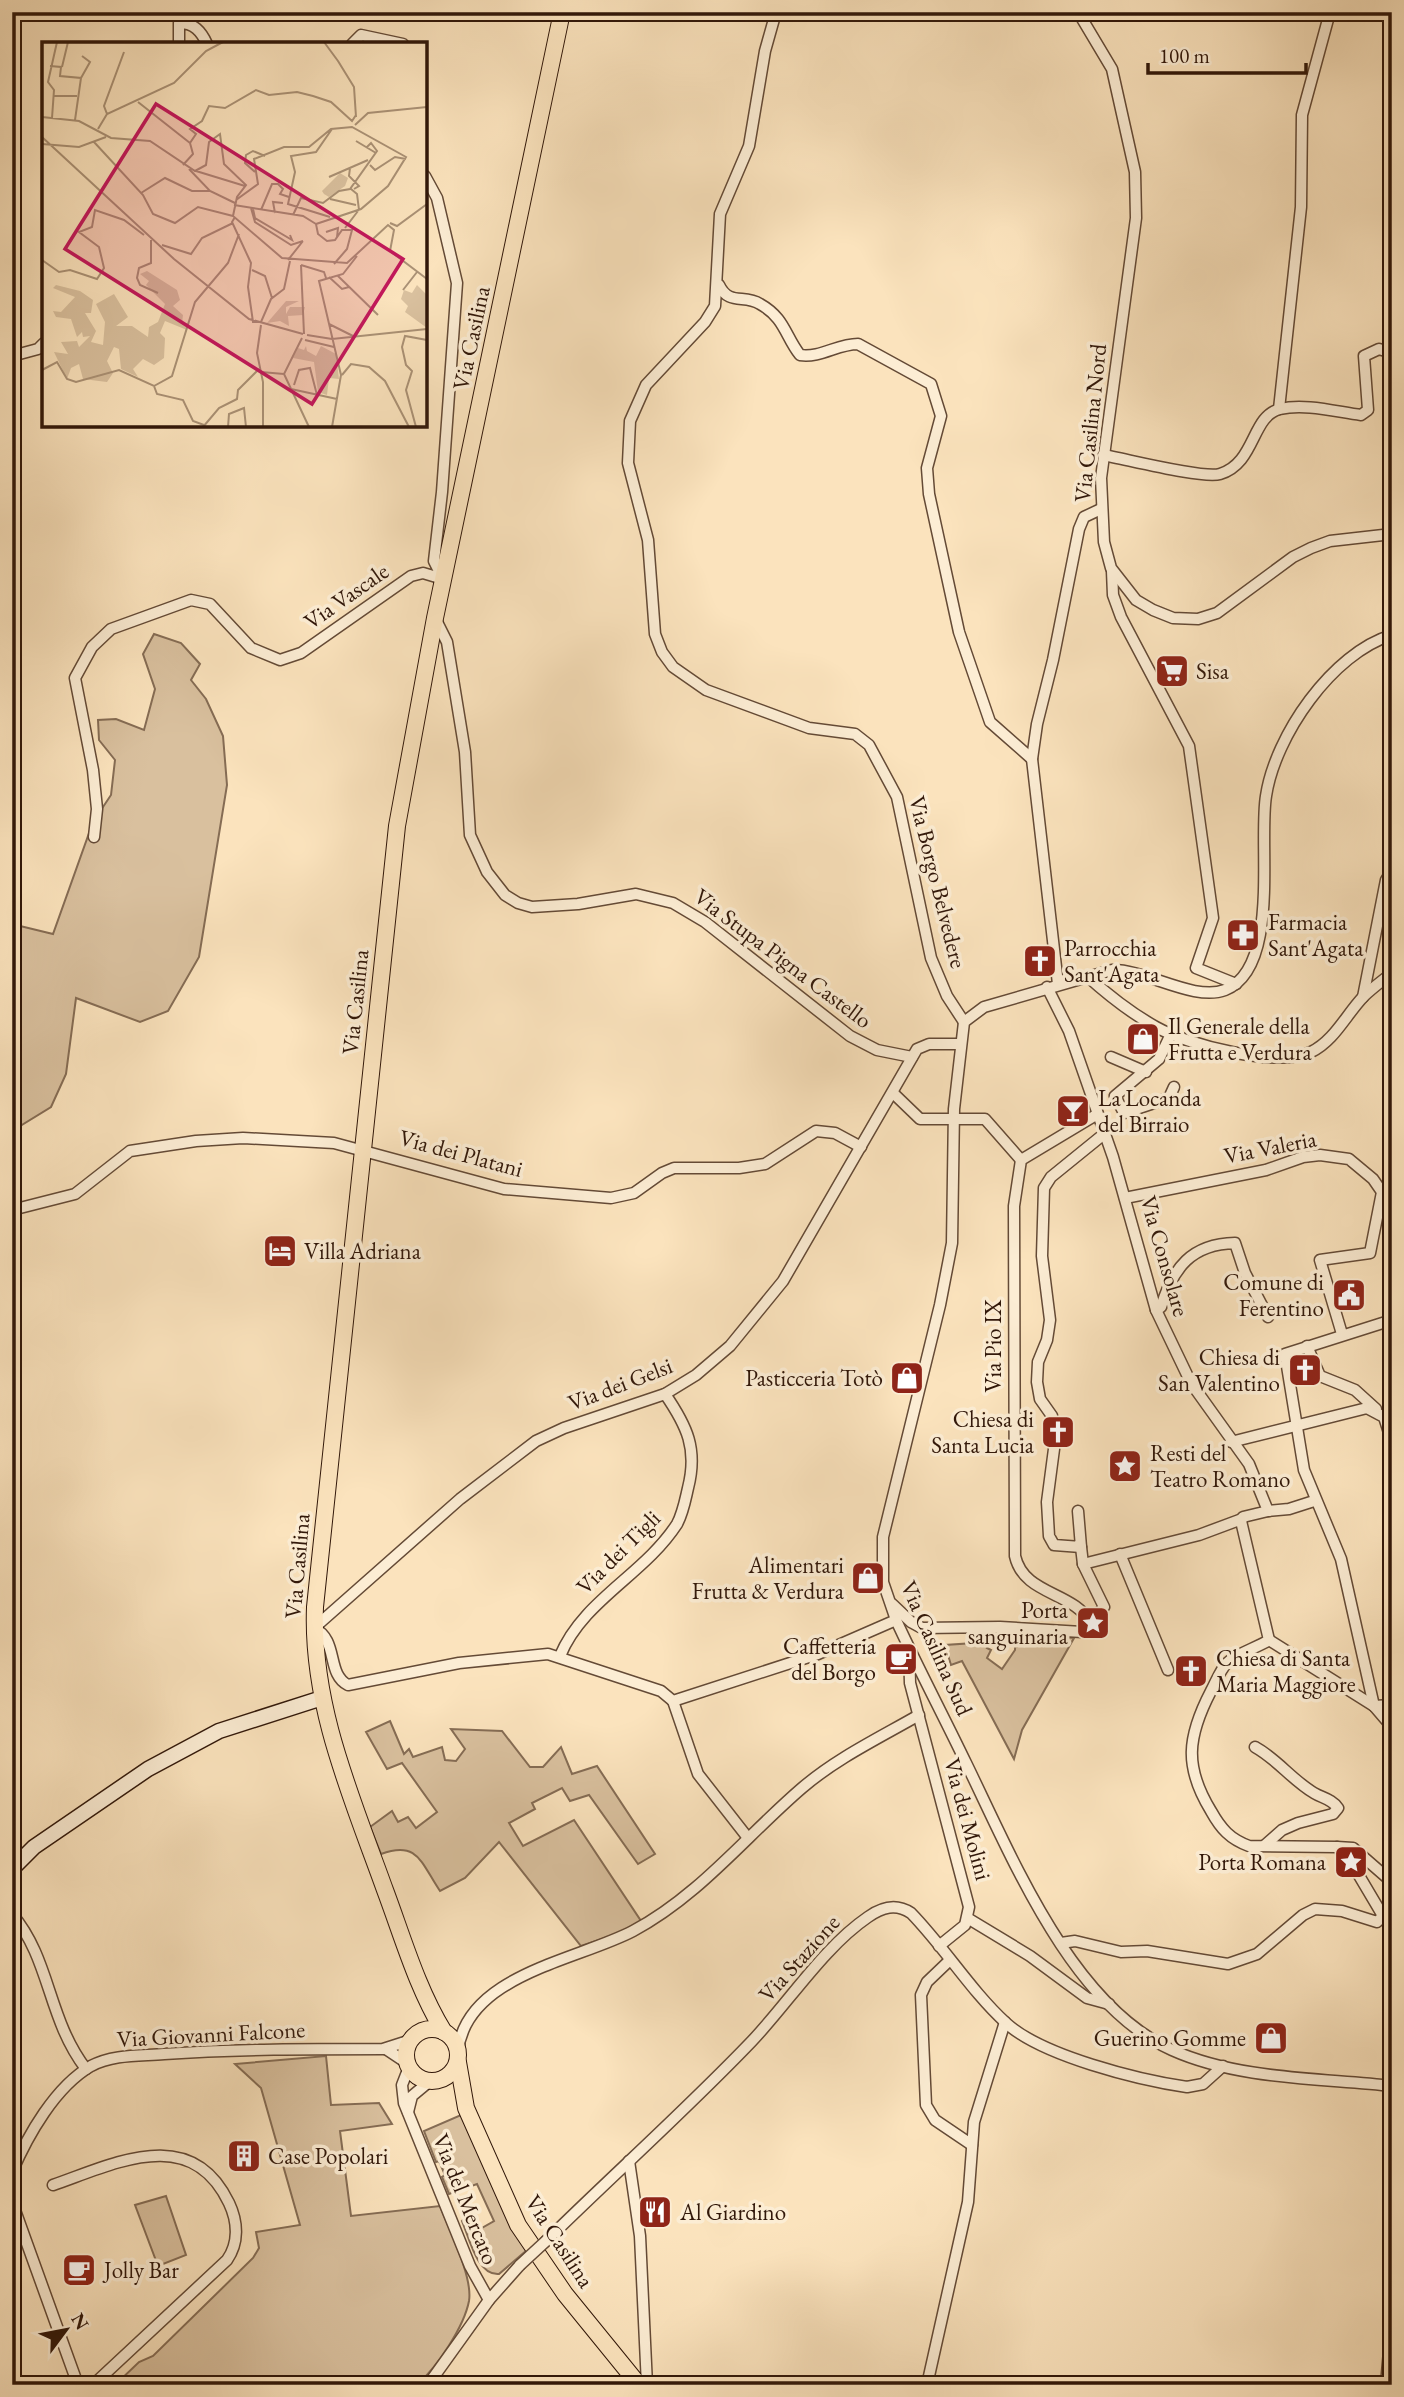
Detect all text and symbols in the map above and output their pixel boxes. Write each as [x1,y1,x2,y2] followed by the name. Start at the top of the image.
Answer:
[1148,32,1306,76] scale bar
[42,42,427,427] inset map
[1159,42,1210,69] text: 100 m
[445,283,497,393] street label: Via Casilina
[1067,342,1113,504] street label: Via Casilina Nord
[298,556,394,636] street label: Via Vascale
[1153,652,1191,690] supermarket icon: Sisa
[1196,656,1230,686] place label: Sisa
[902,793,974,971] street label: Via Borgo Belvedere
[688,881,878,1035] street label: Via Stupa Pigna Castello
[1268,907,1364,963] place label: Farmacia Sant'Agata
[1224,916,1262,954] pharmacy icon: Farmacia Sant'Agata
[1064,933,1160,989] place label: Parrocchia Sant'Agata
[1021,942,1059,980] church icon: Parrocchia Sant'Agata
[335,947,376,1056] street label: Via Casilina
[1168,1011,1313,1067] place label: Il Generale della Frutta e Verdura
[1124,1020,1162,1058] shop icon: Il Generale della Frutta e Verdura
[1098,1083,1202,1139] place label: La Locanda del Birraio
[1054,1092,1092,1130] bar icon: La Locanda del Birraio
[396,1122,526,1184] street label: Via dei Platani
[1221,1123,1320,1171] street label: Via Valeria
[1133,1192,1197,1320] street label: Via Consolare
[261,1232,299,1270] hotel icon: Villa Adriana
[304,1236,422,1266] place label: Villa Adriana
[1223,1267,1324,1323] place label: Comune di Ferentino
[1330,1276,1368,1314] public building icon: Comune di Ferentino
[978,1299,1008,1392] street label: Via Pio IX
[1158,1342,1280,1398] place label: Chiesa di San Valentino
[563,1350,677,1418] street label: Via dei Gelsi
[1286,1351,1324,1389] church icon: Chiesa di San Valentino
[888,1359,926,1397] shop icon: Pasticceria Totò
[745,1363,883,1393] place label: Pasticceria Totò
[931,1404,1035,1460] place label: Chiesa di Santa Lucia
[1039,1413,1077,1451] church icon: Chiesa di Santa Lucia
[1150,1438,1290,1494] place label: Resti del Teatro Romano
[1106,1447,1144,1485] place icon: Resti del Teatro Romano
[569,1503,667,1601] street label: Via dei Tigli
[277,1511,317,1620] street label: Via Casilina
[692,1550,845,1606] place label: Alimentari Frutta & Verdura
[849,1559,887,1597] shop icon: Alimentari Frutta & Verdura
[894,1576,980,1720] street label: Via Casilina Sud
[968,1595,1069,1651] place label: Porta sanguinaria
[1074,1604,1112,1642] place icon: Porta sanguinaria
[783,1631,877,1687] place label: Caffetteria del Borgo
[882,1640,920,1678] cafe icon: Caffetteria del Borgo
[1216,1643,1356,1699] place label: Chiesa di Santa Maria Maggiore
[1172,1652,1210,1690] church icon: Chiesa di Santa Maria Maggiore
[937,1755,999,1884] street label: Via dei Molini
[1332,1843,1370,1881] place icon: Porta Romana
[1198,1847,1327,1877] place label: Porta Romana
[752,1908,846,2008] street label: Via Stazione
[116,2014,306,2054] street label: Via Giovanni Falcone
[1252,2019,1290,2057] shop icon: Guerino Gomme
[1094,2023,1246,2053] place label: Guerino Gomme
[426,2129,506,2269] street label: Via del Mercato
[225,2137,263,2175] building icon: Case Popolari
[268,2141,389,2171] place label: Case Popolari
[519,2189,602,2294] street label: Via Casilina
[636,2193,674,2231] restaurant icon: Al Giardino
[679,2197,786,2227] place label: Al Giardino
[60,2251,98,2289] cafe icon: Jolly Bar
[102,2255,179,2285] place label: Jolly Bar
[32,2296,102,2366] north arrow
[65,2308,95,2335] text: N

